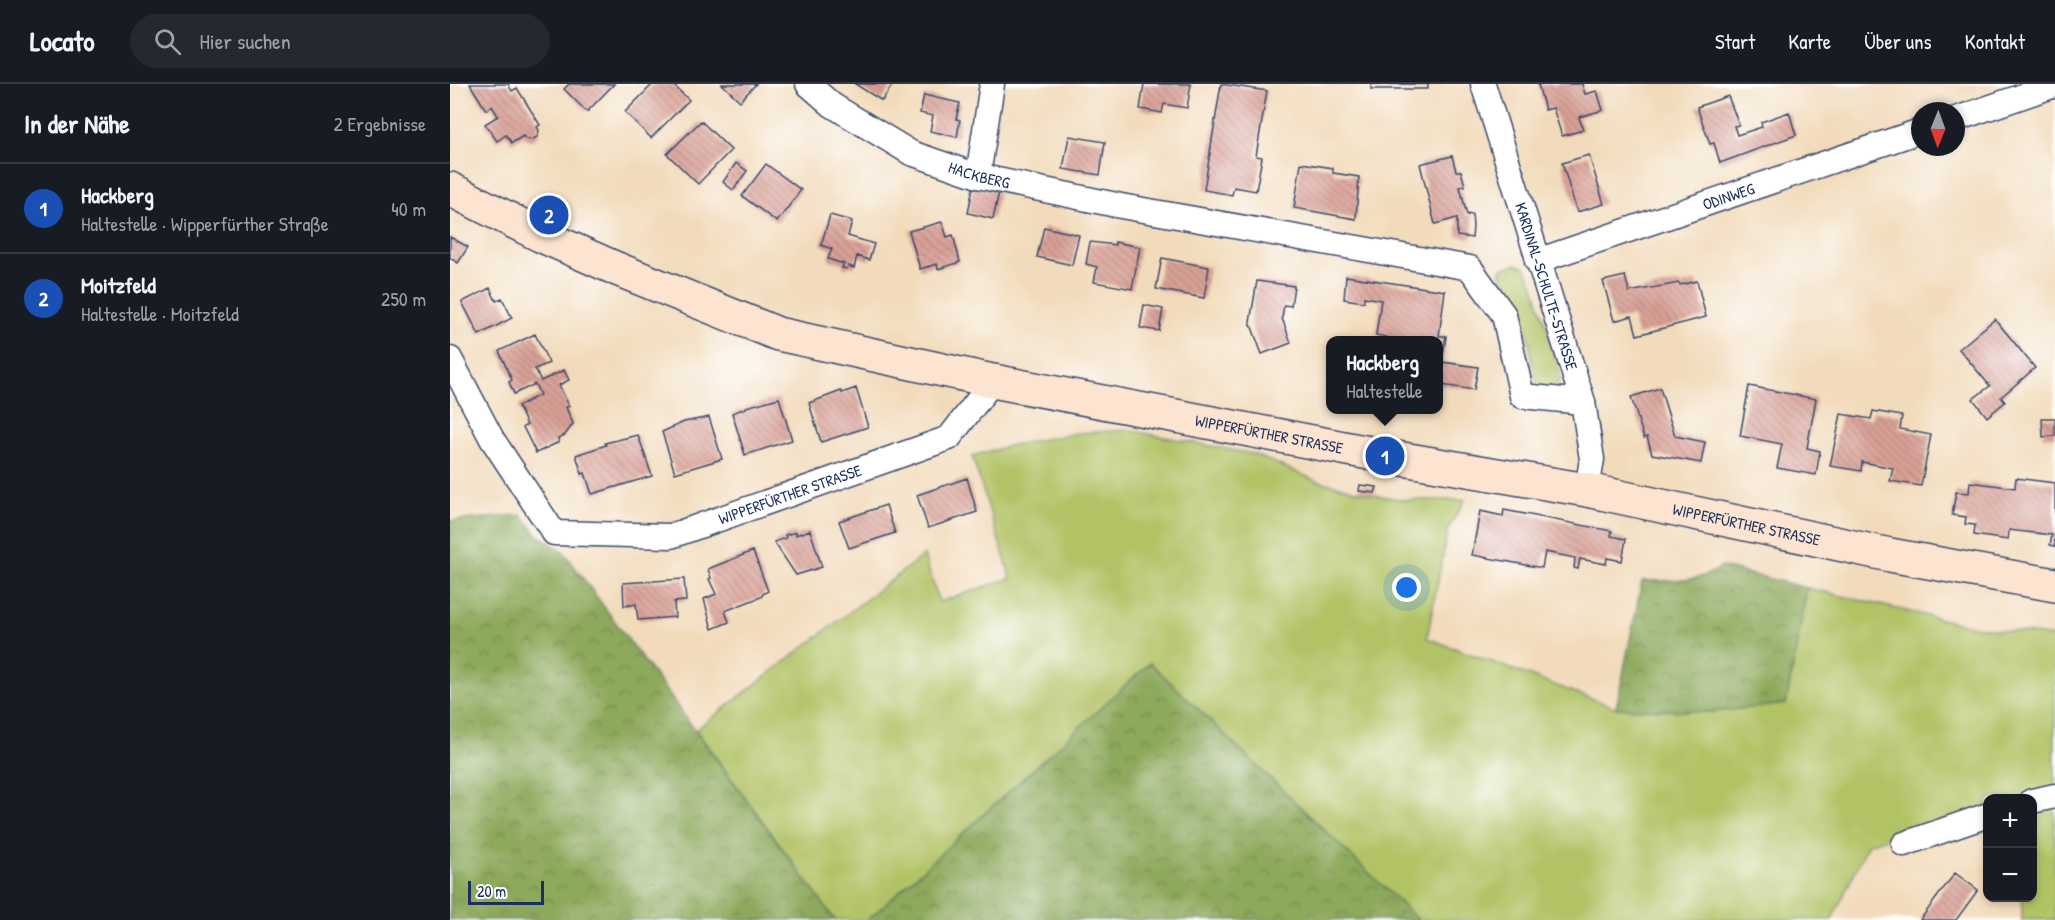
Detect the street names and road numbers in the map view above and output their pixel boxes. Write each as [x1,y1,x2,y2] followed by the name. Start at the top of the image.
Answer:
[946,156,1012,193] street label: HACKBERG
[1699,177,1757,215] street label: ODINWEG
[1510,200,1583,373] street label: KARDINAL-SCHULTE-STRASSE
[1193,409,1345,459] street label: WIPPERFÜRTHER STRASSE
[715,459,864,529] street label: WIPPERFÜRTHER STRASSE
[1671,498,1822,551] street label: WIPPERFÜRTHER STRASSE

